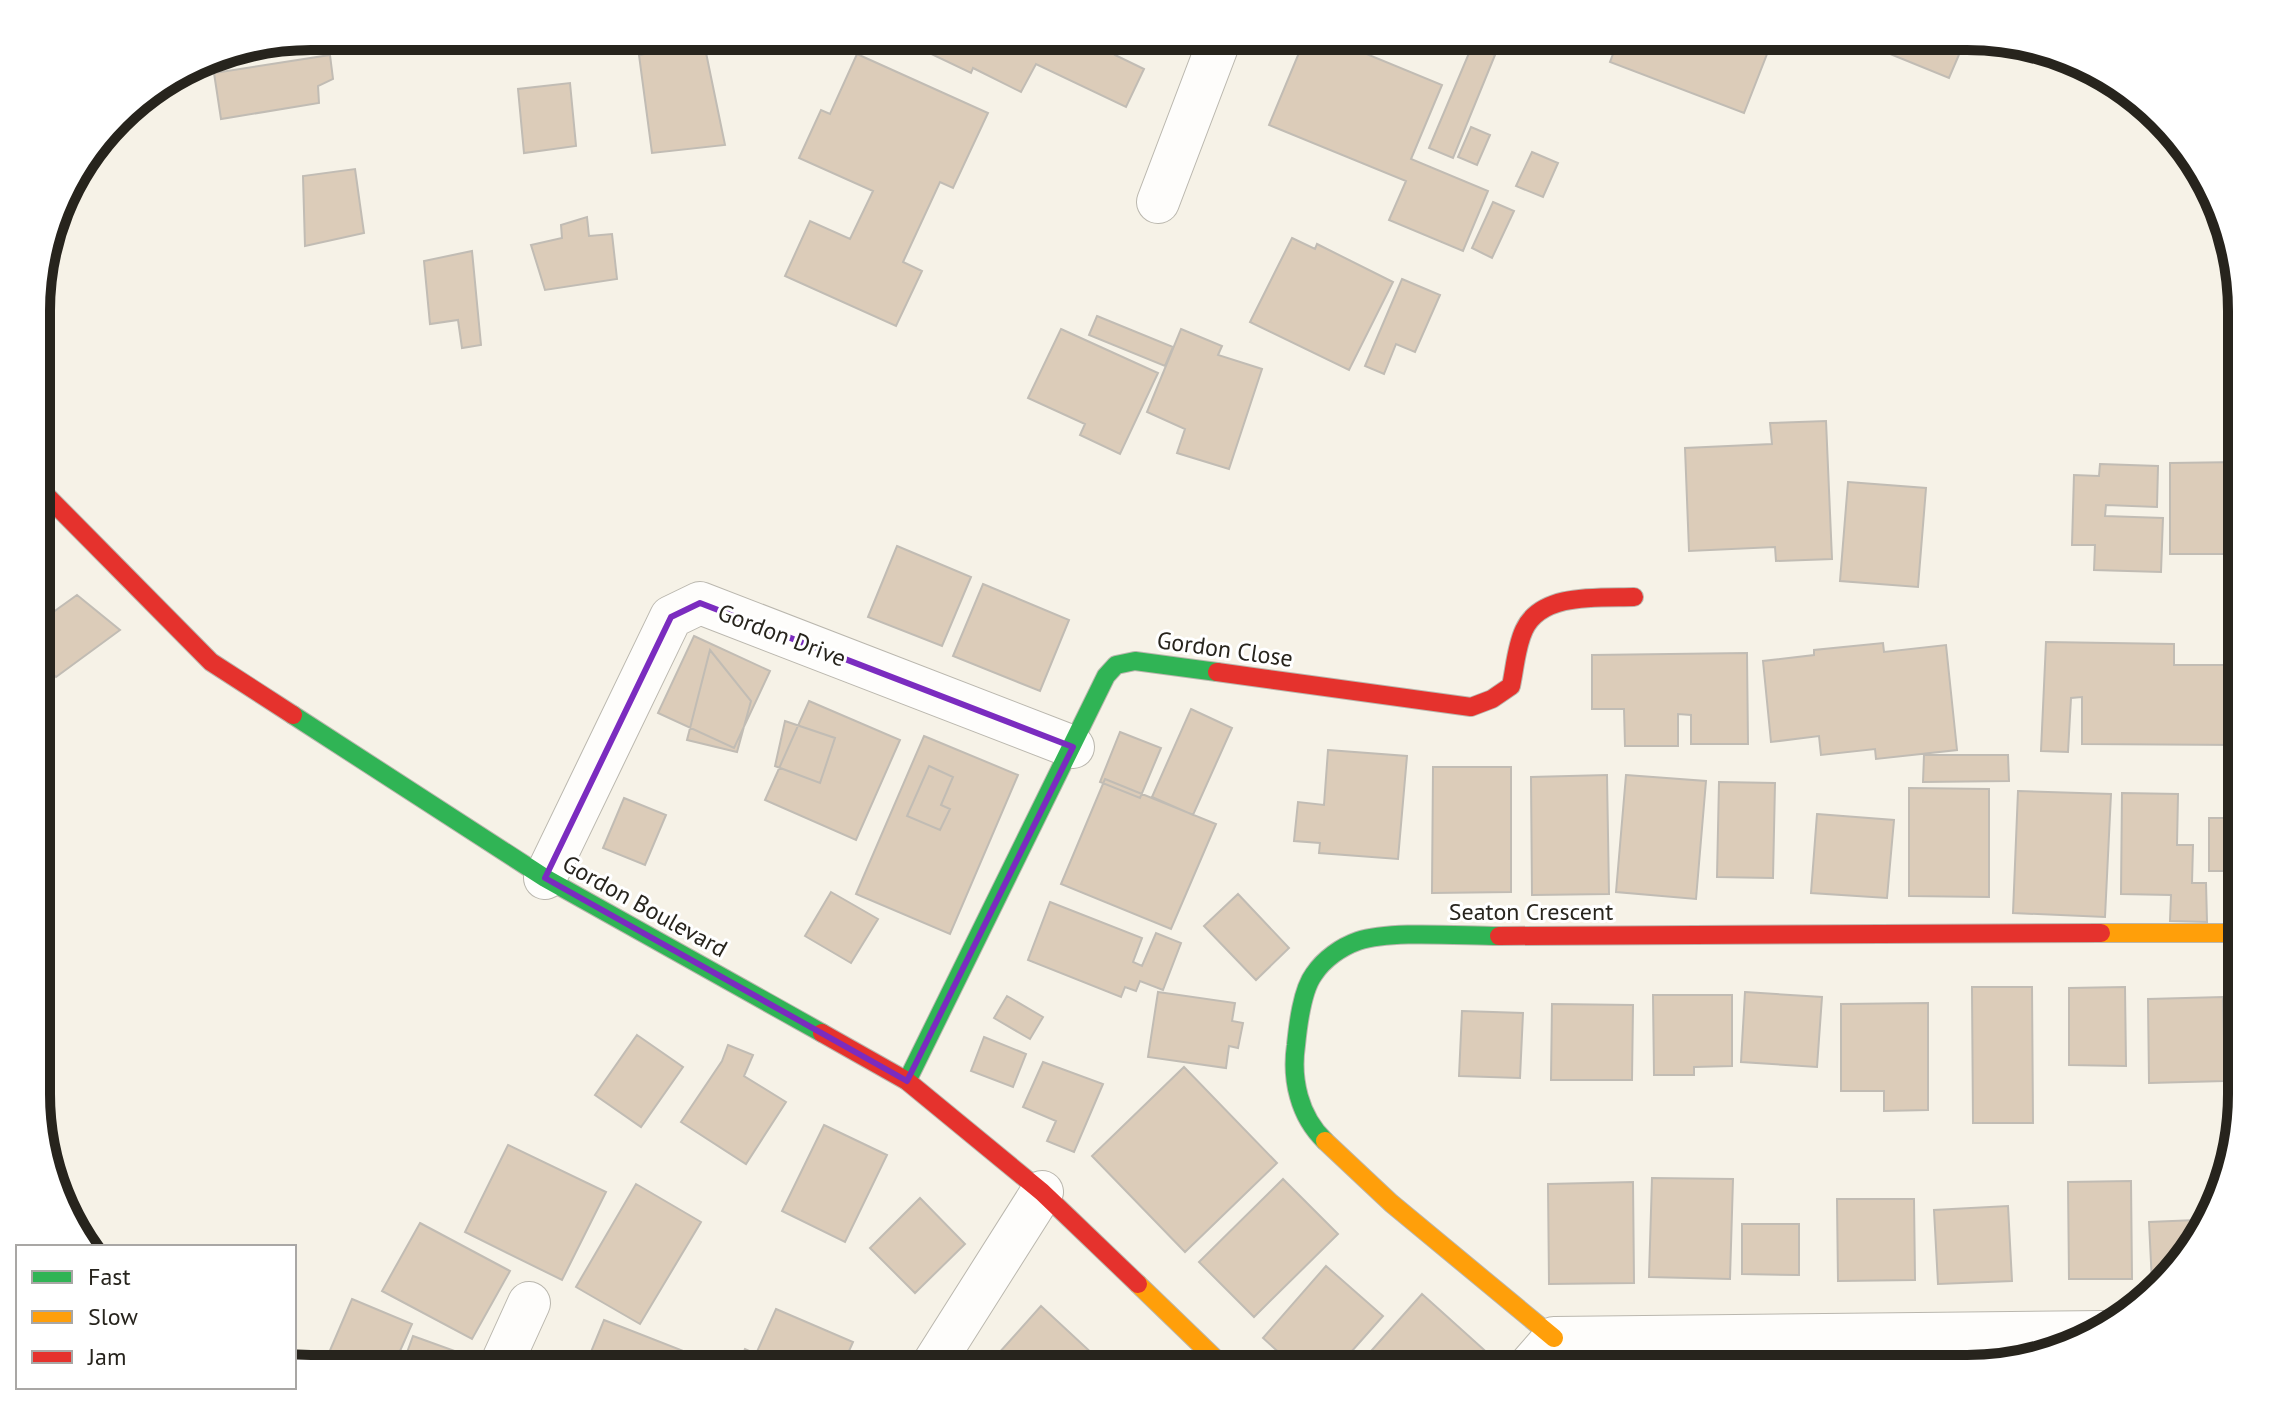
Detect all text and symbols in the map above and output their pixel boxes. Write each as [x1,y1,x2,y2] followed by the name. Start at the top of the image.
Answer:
[714,596,850,674] street label: Gordon Drive
[1155,624,1295,674] street label: Gordon Close
[557,848,733,964] street label: Gordon Boulevard
[1449,896,1613,927] street label: Seaton Crescent
[16,1245,296,1389] legend
[88,1261,131,1292] text: Fast
[88,1301,138,1332] text: Slow
[87,1341,126,1372] text: Jam

